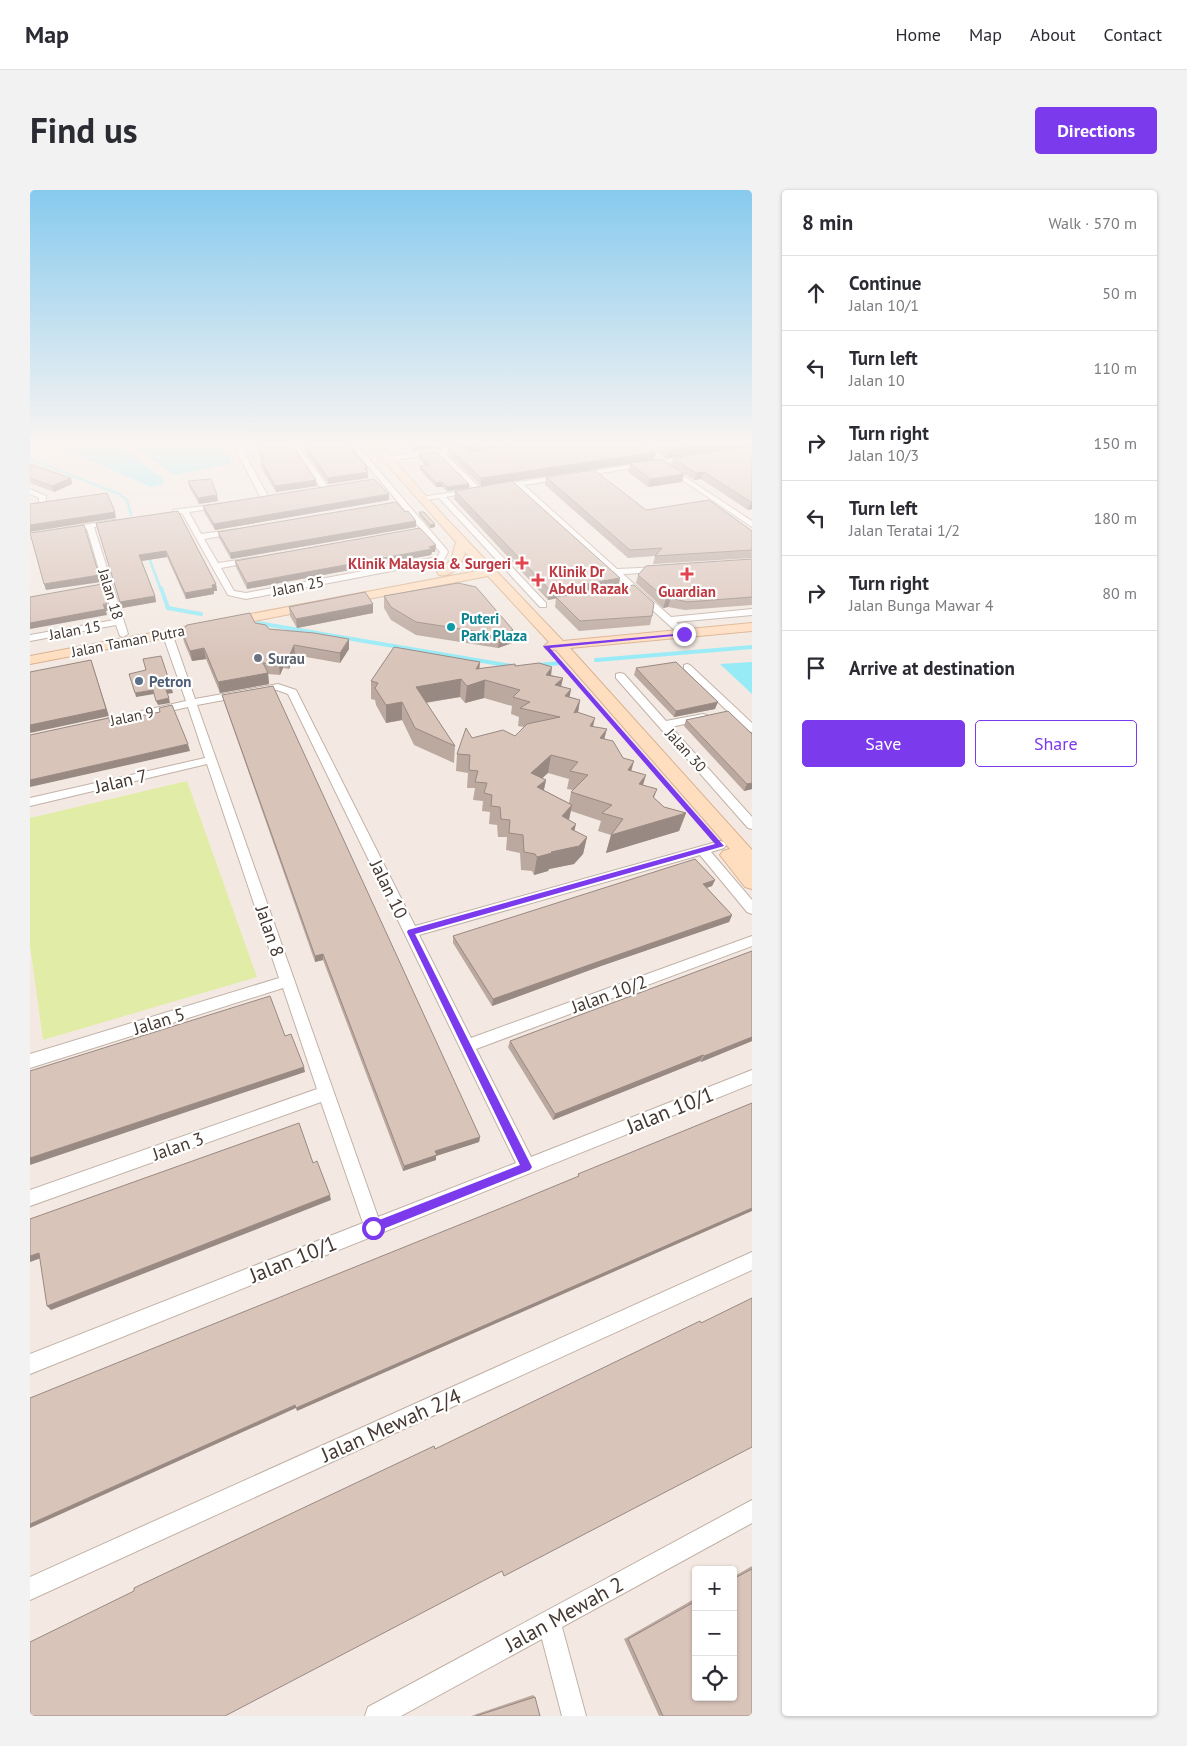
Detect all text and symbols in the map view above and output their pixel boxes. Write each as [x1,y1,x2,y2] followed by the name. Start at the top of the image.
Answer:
[25,19,69,50] text: Map
[895,23,941,46] text: Home
[969,23,1002,46] text: Map
[1030,23,1076,46] text: About
[1104,23,1162,46] text: Contact
[30,107,138,153] text: Find us
[1035,107,1157,154] button: Directions
[802,209,853,236] text: 8 min
[1048,213,1137,233] text: Walk · 570 m
[849,271,921,295] text: Continue
[802,279,830,307] icon: ahead
[1102,283,1137,303] text: 50 m
[849,295,919,315] text: Jalan 10/1
[849,346,918,370] text: Turn left
[802,354,830,382] icon: left
[1094,358,1137,378] text: 110 m
[849,370,905,390] text: Jalan 10
[849,421,929,445] text: Turn right
[802,429,830,457] icon: right
[1094,433,1137,453] text: 150 m
[849,445,919,465] text: Jalan 10/3
[849,496,918,520] text: Turn left
[802,504,830,532] icon: left
[1094,508,1137,528] text: 180 m
[849,520,960,540] text: Jalan Teratai 1/2
[348,554,511,573] place label: Klinik Malaysia & Surgeri
[515,556,529,570] marker: Klinik Malaysia & Surgeri
[549,562,629,598] place label: Klinik Dr Abdul Razak
[94,565,128,622] street label: Jalan 18
[681,568,693,580] marker: Guardian
[849,571,929,595] text: Turn right
[270,572,325,600] street label: Jalan 25
[531,573,545,587] marker: Klinik Dr Abdul Razak
[802,579,830,607] icon: right
[658,582,716,601] place label: Guardian
[1102,583,1137,603] text: 80 m
[849,595,993,615] text: Jalan Bunga Mawar 4
[461,609,527,645] place label: Puteri Park Plaza
[47,616,102,644] street label: Jalan 15
[69,621,186,661] street label: Jalan Taman Putra
[445,621,457,633] marker: Puteri Park Plaza
[673,623,696,646] route end
[268,649,305,668] place label: Surau
[252,652,264,664] marker: Surau
[802,654,830,682] icon: arrive
[849,656,1015,680] text: Arrive at destination
[149,672,191,691] place label: Petron
[133,675,145,687] marker: Petron
[108,702,156,730] street label: Jalan 9
[802,720,965,767] button: Save
[975,720,1137,767] button: Share
[661,724,711,776] street label: Jalan 30
[92,764,149,798] street label: Jalan 7
[364,855,413,922] street label: Jalan 10
[250,901,289,960] street label: Jalan 8
[567,970,650,1019] street label: Jalan 10/2
[129,1002,188,1040] street label: Jalan 5
[621,1080,718,1140] street label: Jalan 10/1
[148,1127,207,1166] street label: Jalan 3
[362,1217,385,1240] route start
[244,1229,341,1289] street label: Jalan 10/1
[316,1382,465,1468] street label: Jalan Mewah 2/4
[692,1566,737,1701] map controls
[692,1566,737,1611] button: +
[499,1570,628,1658] street label: Jalan Mewah 2
[692,1611,737,1656] button: −
[692,1656,737,1701] button: locate

